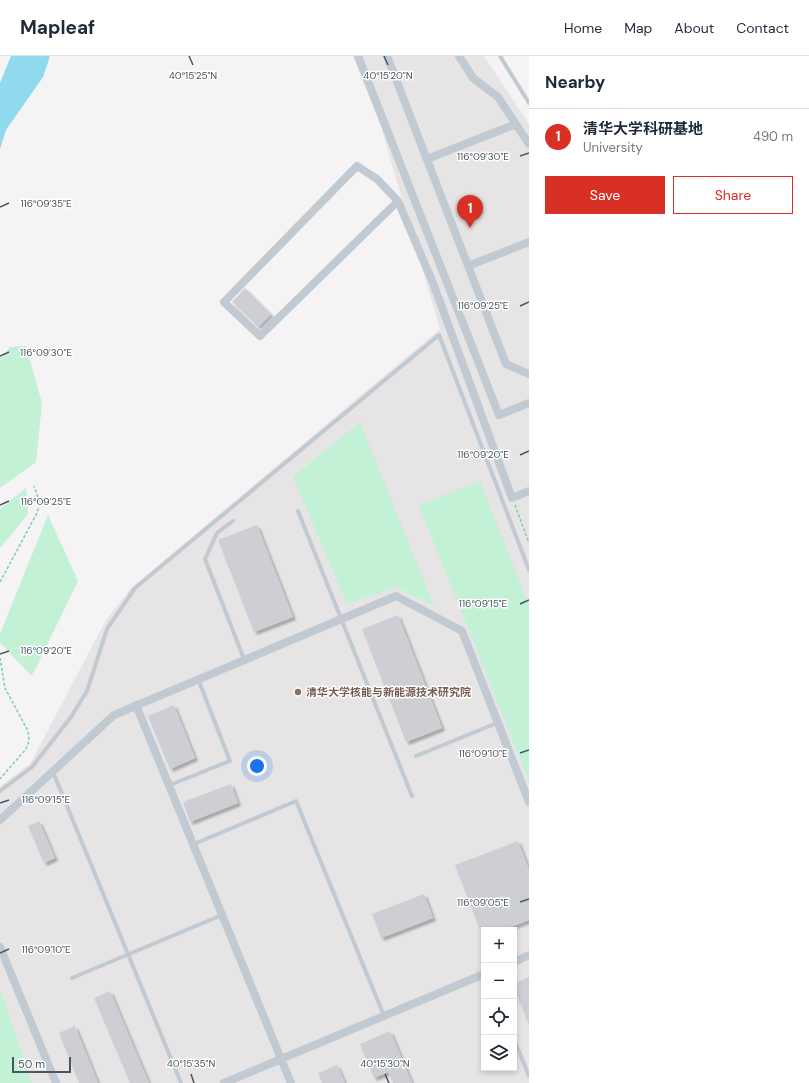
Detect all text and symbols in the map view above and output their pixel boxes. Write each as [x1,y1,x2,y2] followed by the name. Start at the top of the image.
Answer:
[20,15,95,40] text: Mapleaf
[564,19,602,37] text: Home
[624,19,652,37] text: Map
[674,19,714,37] text: About
[736,19,789,37] text: Contact
[169,69,217,82] text: 40°15'25"N
[363,69,413,82] text: 40°15'20"N
[545,71,605,93] text: Nearby
[583,119,703,139] text: 清华大学科研基地
[556,128,560,145] text: 1
[753,128,793,145] text: 490 m
[583,139,643,156] text: University
[457,150,509,163] text: 116°09'30"E
[545,176,665,214] button: Save
[673,176,793,214] button: Share
[457,195,483,228] pin: 1
[20,197,72,210] text: 116°09'35"E
[458,299,509,312] text: 116°09'25"E
[20,346,72,359] text: 116°09'30"E
[457,448,509,461] text: 116°09'20"E
[21,495,72,508] text: 116°09'25"E
[459,597,507,610] text: 116°09'15"E
[20,644,72,657] text: 116°09'20"E
[306,685,471,699] place label: 清华大学核能与新能源技术研究院
[293,687,303,697] marker: 清华大学核能与新能源技术研究院
[458,747,508,760] text: 116°09'10"E
[247,756,267,776] your location
[22,793,70,806] text: 116°09'15"E
[457,896,509,909] text: 116°09'05"E
[481,927,517,1071] map controls
[481,927,517,963] button: +
[21,943,71,956] text: 116°09'10"E
[481,963,517,999] button: −
[481,999,517,1035] button: locate
[481,1035,517,1071] button: layers
[12,1055,71,1074] scale bar
[18,1057,45,1071] text: 50 m
[167,1057,215,1070] text: 40°15'35"N
[360,1057,410,1070] text: 40°15'30"N

